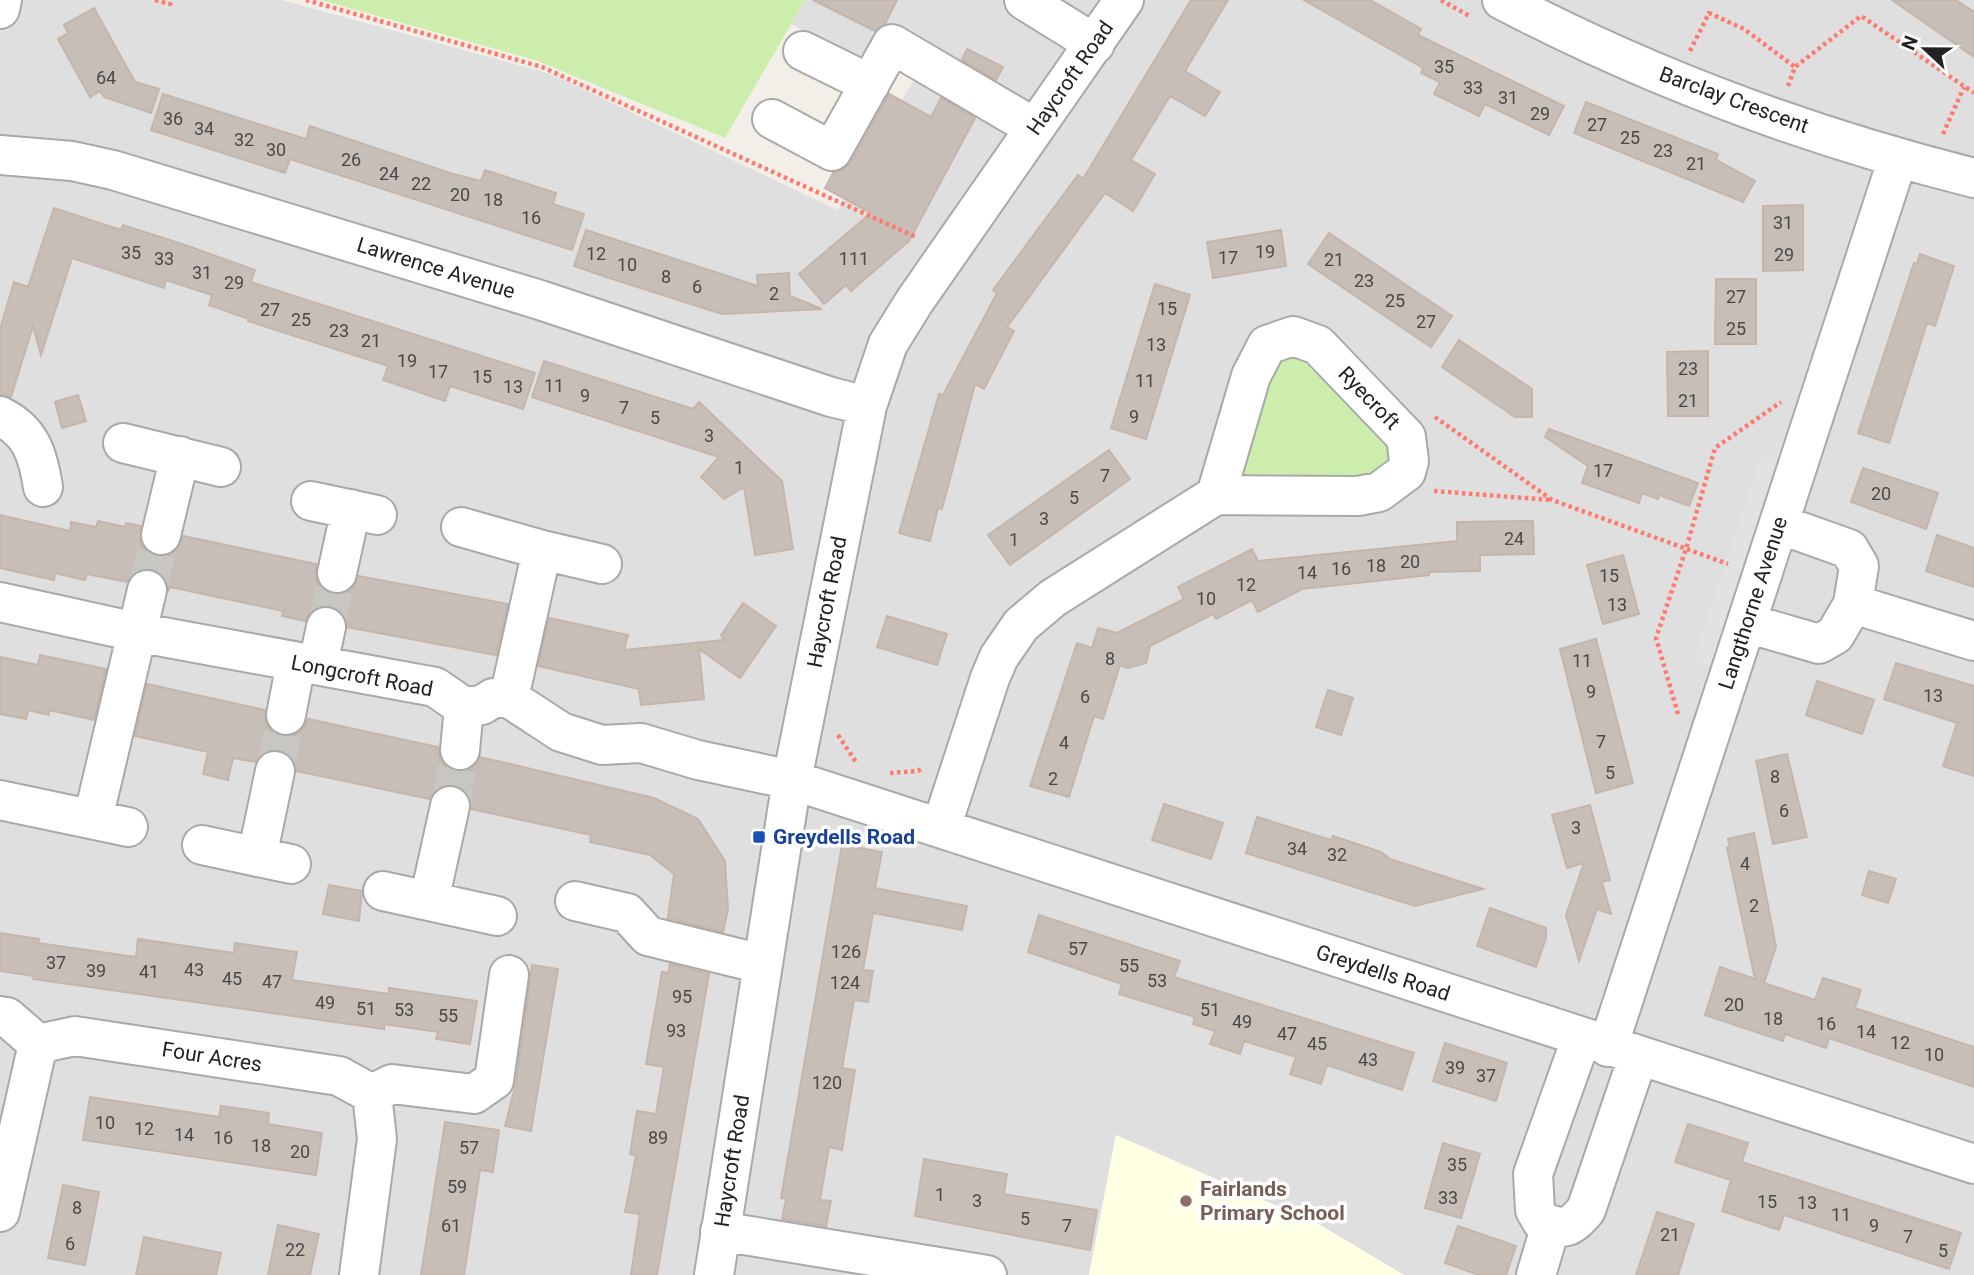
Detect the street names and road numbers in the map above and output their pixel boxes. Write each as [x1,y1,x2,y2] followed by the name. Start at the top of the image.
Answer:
[1022,16,1118,140] street label: Haycroft Road
[1656,62,1812,138] street label: Barclay Crescent
[354,233,518,303] street label: Lawrence Avenue
[1333,362,1405,434] street label: Ryecroft
[1714,514,1792,692] street label: Langthorne Avenue
[802,534,852,670] street label: Haycroft Road
[289,650,435,702] street label: Longcroft Road
[1313,940,1453,1006] street label: Greydells Road
[160,1037,264,1077] street label: Four Acres
[710,1093,754,1229] street label: Haycroft Road

